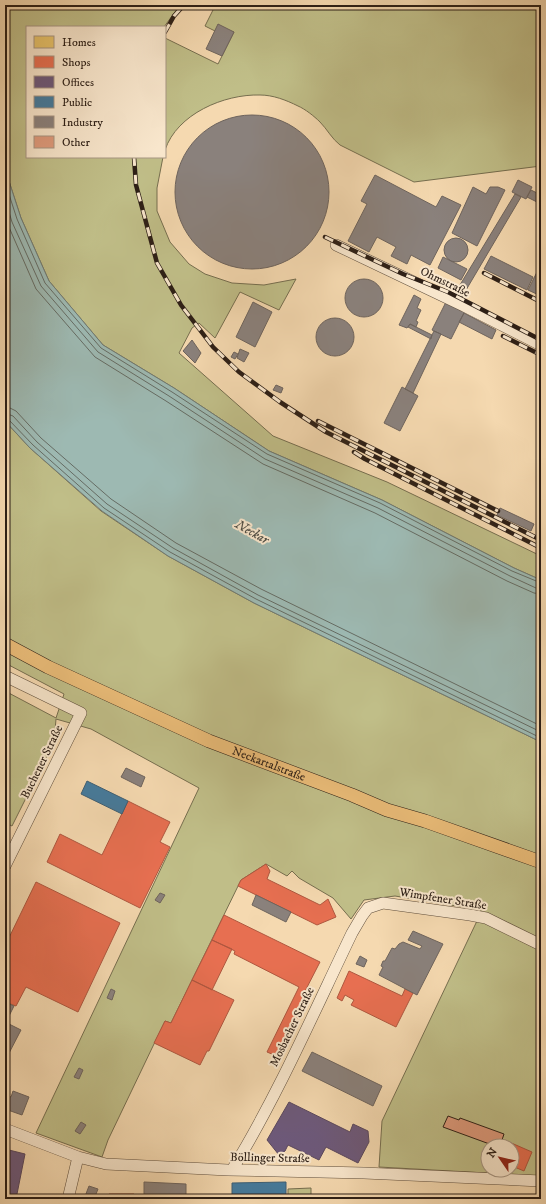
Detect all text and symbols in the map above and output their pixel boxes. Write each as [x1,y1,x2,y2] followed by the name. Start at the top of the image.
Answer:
[26,26,166,158] legend
[62,35,96,50] text: Homes
[62,55,90,70] text: Shops
[62,75,94,90] text: Offices
[62,95,92,110] text: Public
[62,115,103,130] text: Industry
[62,135,91,150] text: Other
[418,264,472,300] street label: Ohmstraße
[232,516,273,548] water label: Neckar
[18,723,66,801] street label: Buchener Straße
[230,743,308,784] street label: Neckartalstraße
[397,885,488,913] street label: Wimpfener Straße
[266,985,318,1069] street label: Mosbacher Straße
[480,1138,520,1178] north arrow
[484,1145,501,1161] text: N
[230,1150,310,1166] street label: Böllinger Straße

